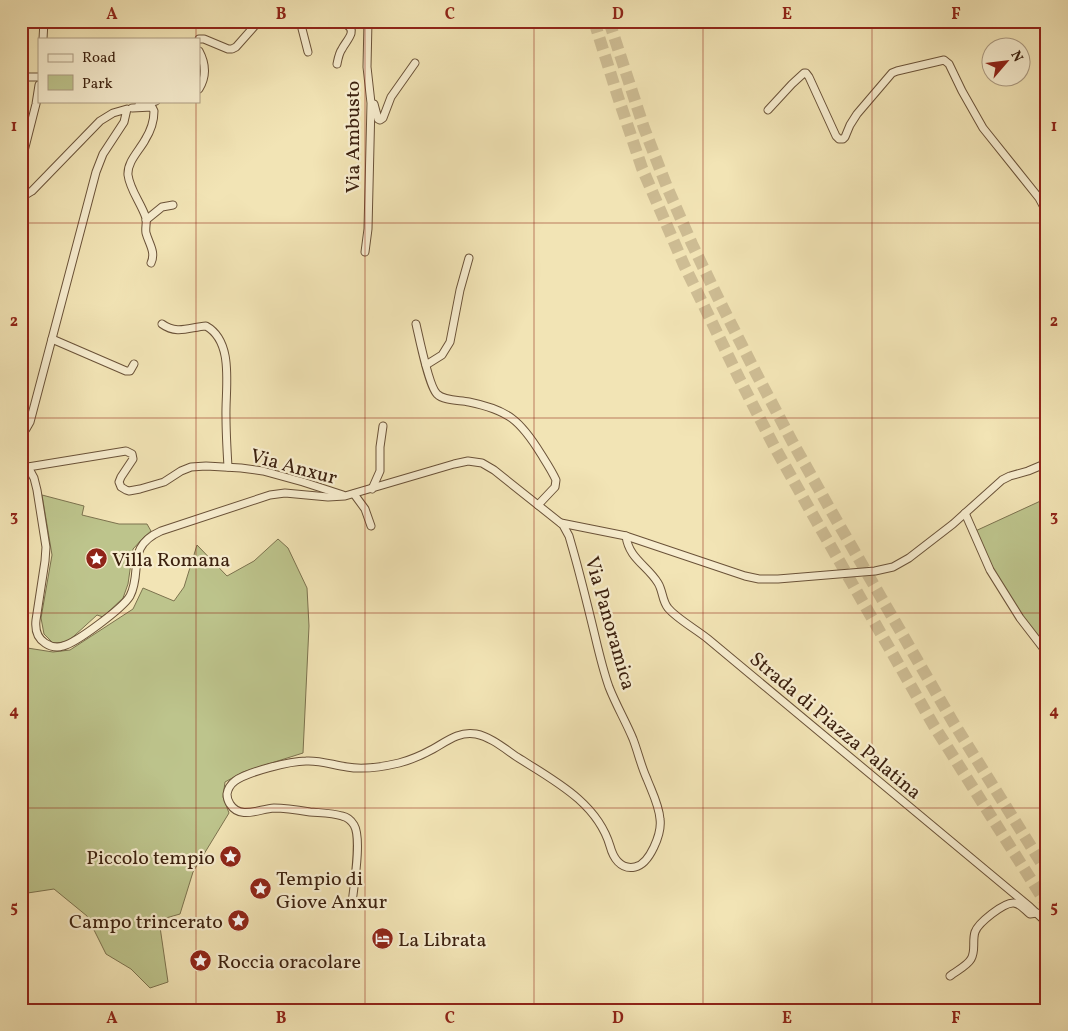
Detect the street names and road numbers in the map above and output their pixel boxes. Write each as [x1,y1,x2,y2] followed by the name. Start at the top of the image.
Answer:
[340,81,368,193] street label: Via Ambusto
[247,443,340,493] street label: Via Anxur
[577,553,642,694] street label: Via Panoramica
[743,646,927,807] street label: Strada di Piazza Palatina

